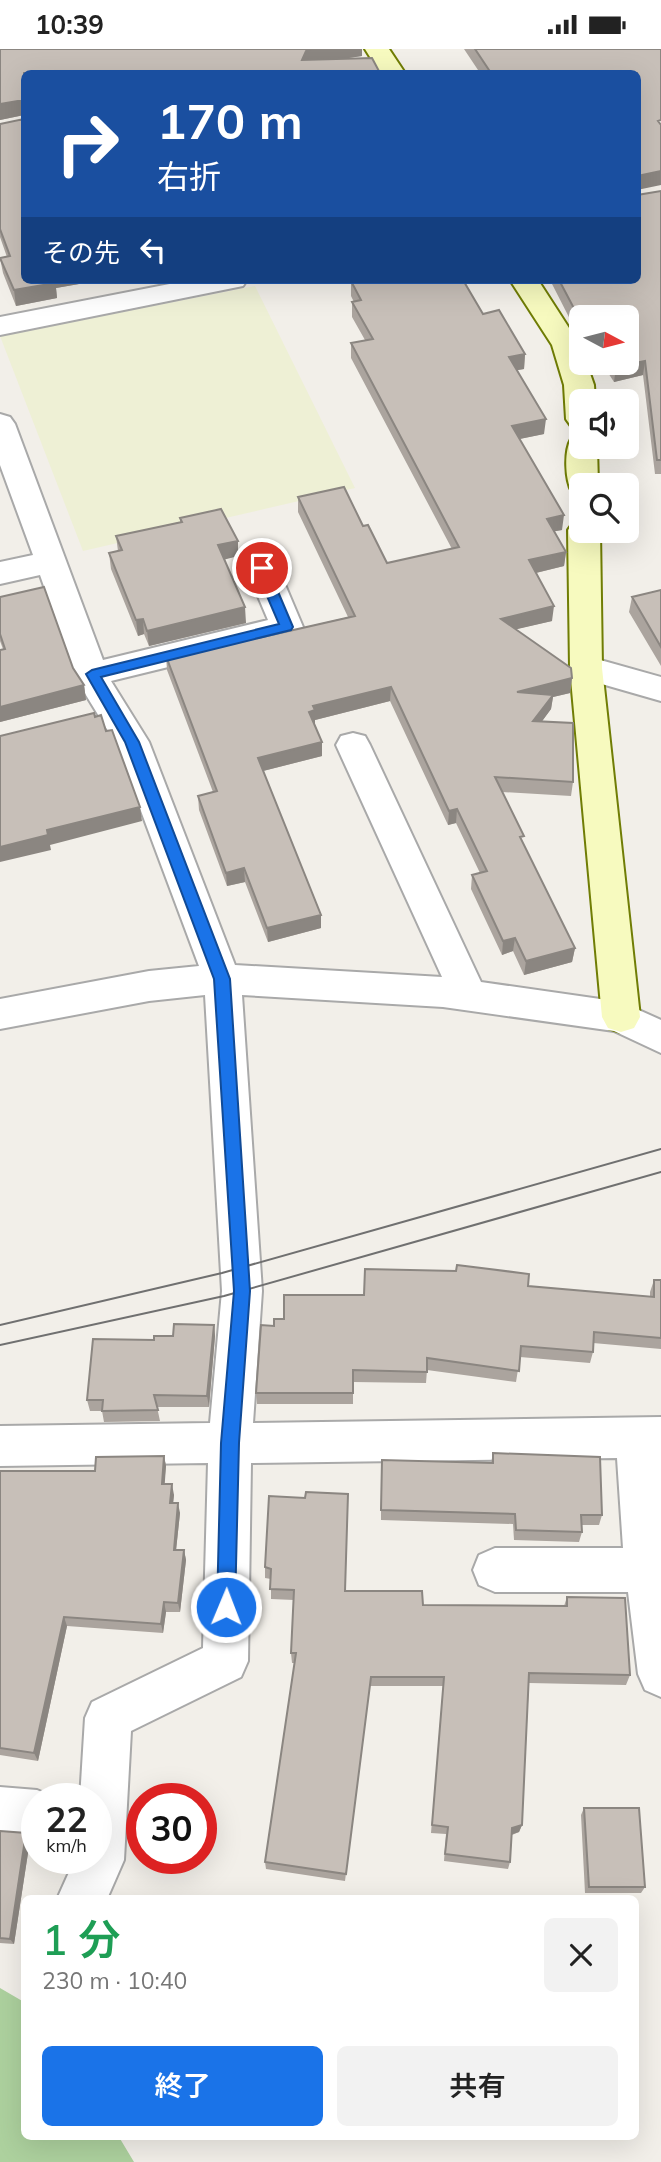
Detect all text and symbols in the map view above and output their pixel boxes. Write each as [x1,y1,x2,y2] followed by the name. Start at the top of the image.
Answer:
[35,8,104,41] text: 10:39
[157,90,303,151] text: 170 m
[42,98,133,189] icon: right
[157,156,221,196] text: 右折
[134,231,172,269] icon: left
[42,236,120,269] text: その先
[569,305,639,375] north arrow
[569,305,639,543] map controls
[569,389,639,459] button: sound
[569,473,639,543] button: search
[232,538,292,598] pin
[243,549,281,587] icon: arrive
[189,1570,263,1644] position arrow
[126,1783,217,1874] speed limit sign: 30
[45,1797,88,1841] text: 22
[46,1834,87,1857] text: km/h
[42,1913,120,1966] text: 1 分
[544,1918,618,1992] button: close
[42,1966,187,1995] text: 230 m · 10:40
[42,2046,323,2126] button: 終了
[337,2046,618,2126] button: 共有

